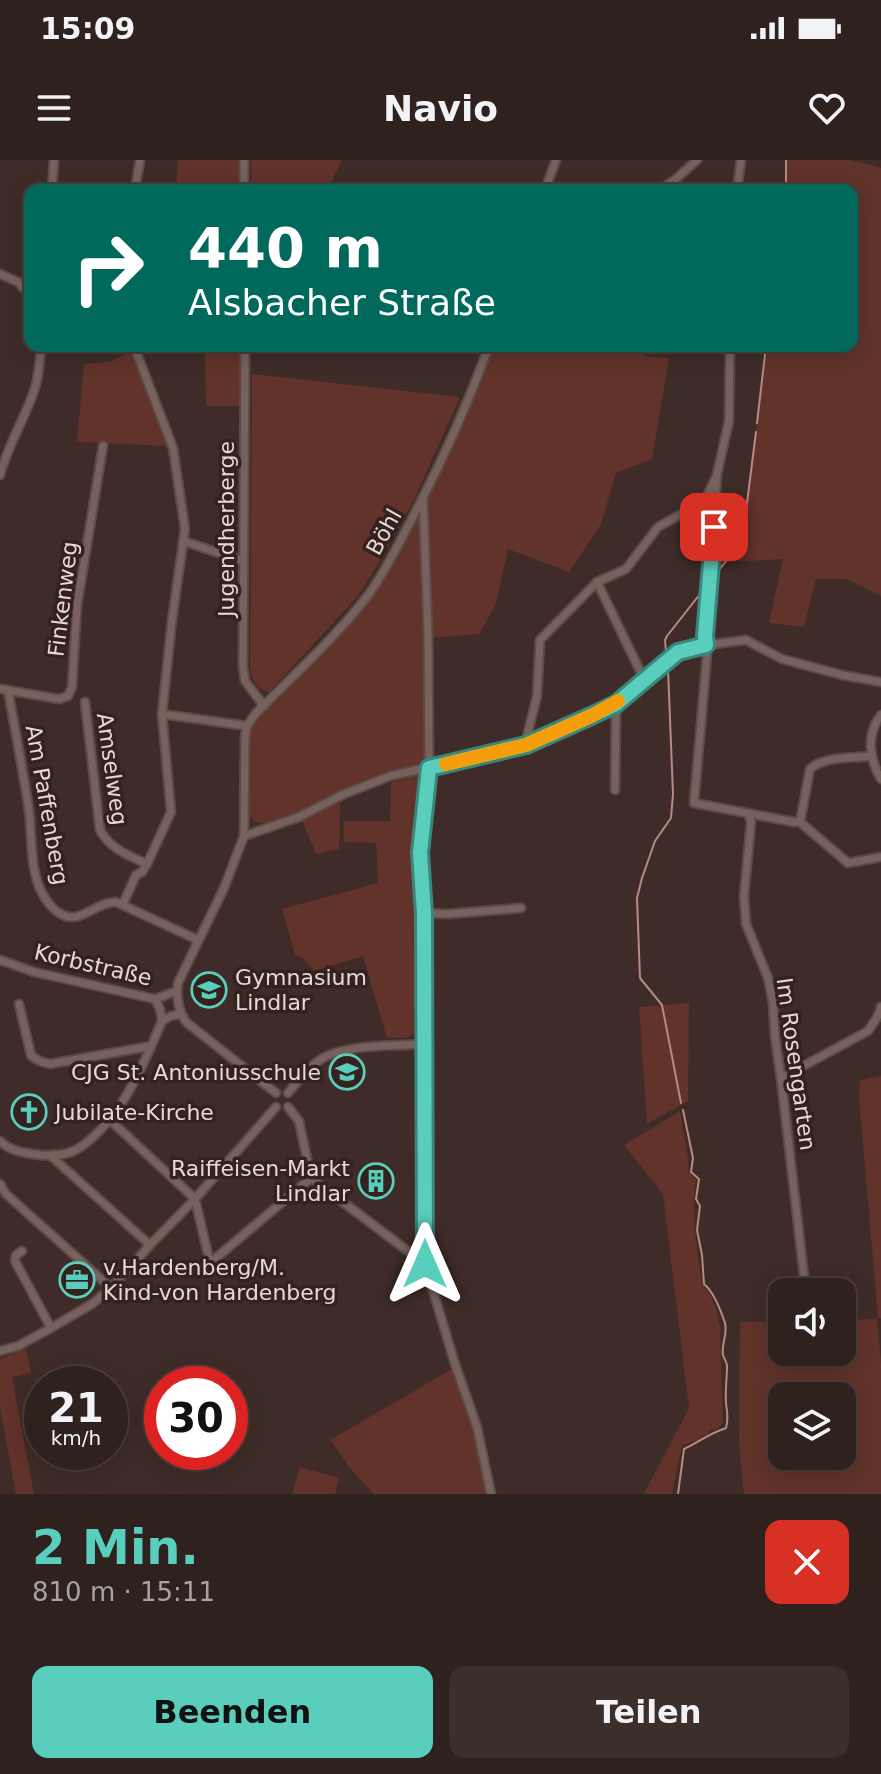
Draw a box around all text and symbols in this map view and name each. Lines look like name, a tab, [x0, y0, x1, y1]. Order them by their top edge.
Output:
text: 15:09	[40, 11, 136, 46]
icon: menu	[32, 86, 76, 130]
icon: heart	[805, 86, 849, 130]
text: Navio	[383, 88, 498, 129]
text: 440 m	[188, 215, 383, 280]
icon: right	[56, 216, 160, 320]
text: Alsbacher Straße	[188, 282, 496, 323]
street label: Jugendherberge	[214, 441, 239, 619]
pin	[680, 493, 748, 561]
street label: Böhl	[361, 505, 407, 559]
icon: arrive	[692, 505, 736, 549]
street label: Finkenweg	[44, 540, 82, 658]
street label: Amselweg	[92, 711, 132, 827]
street label: Am Paffenberg	[21, 723, 73, 887]
street label: Korbstraße	[32, 939, 154, 991]
place label: Gymnasium Lindlar	[235, 965, 367, 1015]
school or university icon: Gymnasium Lindlar	[190, 971, 228, 1009]
street label: Im Rosengarten	[771, 976, 821, 1152]
school or university icon: CJG St. Antoniusschule	[328, 1053, 366, 1091]
place label: CJG St. Antoniusschule	[71, 1060, 321, 1085]
church icon: Jubilate-Kirche	[10, 1093, 48, 1131]
place label: Jubilate-Kirche	[53, 1100, 214, 1125]
place label: Raiffeisen-Markt Lindlar	[171, 1156, 351, 1206]
building icon: Raiffeisen-Markt Lindlar	[357, 1162, 395, 1200]
position arrow	[383, 1222, 467, 1306]
place label: v.Hardenberg/M. Kind-von Hardenberg	[103, 1255, 336, 1305]
office icon: v.Hardenberg/M. Kind-von Hardenberg	[58, 1261, 96, 1299]
map controls	[768, 1278, 856, 1470]
button: sound	[768, 1278, 856, 1366]
speed limit sign: 30	[144, 1366, 248, 1470]
button: layers	[768, 1382, 856, 1470]
text: 21	[48, 1385, 104, 1431]
text: km/h	[51, 1426, 101, 1450]
text: 2 Min.	[32, 1519, 199, 1575]
button: close	[765, 1520, 849, 1604]
text: 810 m · 15:11	[32, 1577, 215, 1607]
button: Beenden	[32, 1666, 433, 1758]
button: Teilen	[449, 1666, 849, 1758]

